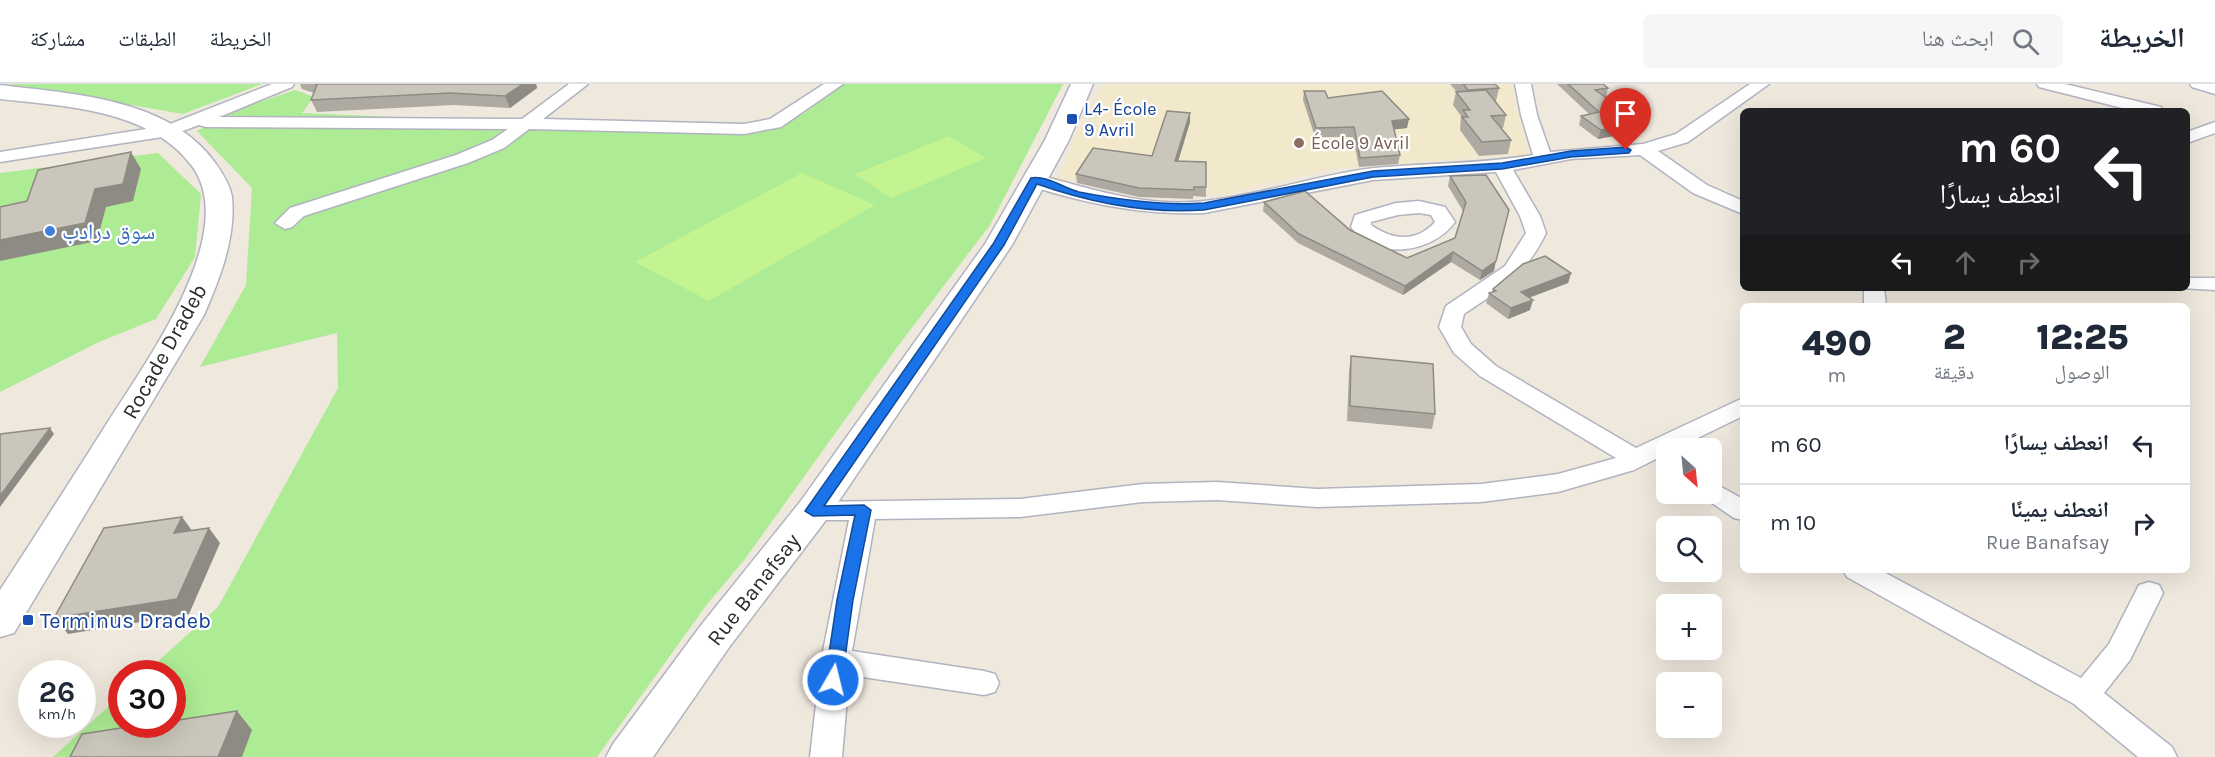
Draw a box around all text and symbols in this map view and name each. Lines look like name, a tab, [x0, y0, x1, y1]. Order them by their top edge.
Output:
search box	[1643, 14, 2063, 68]
text: الخريطة	[2099, 21, 2185, 54]
icon: search	[2009, 25, 2042, 58]
text: ابحث هنا	[1922, 26, 1994, 52]
text: مشاركة	[30, 27, 85, 51]
text: الطبقات	[118, 27, 177, 51]
text: الخريطة	[210, 27, 271, 51]
pin	[1600, 88, 1651, 150]
place label: L4- École 9 Avril	[1084, 97, 1157, 141]
icon: arrive	[1609, 97, 1642, 130]
marker: L4- École 9 Avril	[1065, 112, 1079, 126]
text: 60 m	[1958, 123, 2061, 173]
place label: École 9 Avril	[1311, 131, 1409, 154]
icon: left	[2082, 132, 2160, 210]
marker: École 9 Avril	[1292, 136, 1306, 150]
text: انعطف يسارًا	[1940, 178, 2061, 210]
place label: سوق درادب	[62, 219, 155, 245]
marker: سوق درادب	[43, 224, 57, 238]
icon: left	[1886, 246, 1919, 279]
icon: ahead	[1949, 246, 1982, 279]
icon: right	[2012, 246, 2045, 279]
street label: Rocade Dradeb	[117, 279, 213, 424]
text: 2	[1943, 316, 1965, 358]
text: 12:25	[2036, 316, 2128, 358]
text: 490	[1802, 322, 1872, 364]
text: دقيقة	[1934, 361, 1974, 384]
text: الوصول	[2055, 361, 2110, 384]
text: m	[1828, 364, 1846, 387]
icon: left	[2127, 429, 2160, 462]
text: انعطف يسارًا	[2004, 430, 2109, 456]
text: 60 m	[1770, 432, 1821, 458]
north arrow	[1656, 438, 1722, 504]
map controls	[1656, 438, 1722, 738]
text: انعطف يمينًا	[2010, 497, 2109, 523]
icon: right	[2127, 507, 2160, 540]
text: 10 m	[1770, 510, 1816, 536]
button: search	[1656, 516, 1722, 582]
street label: Rue Banafsay	[702, 528, 806, 651]
text: Rue Banafsay	[1986, 531, 2109, 554]
button: +	[1656, 594, 1722, 660]
place label: Terminus Dradeb	[40, 608, 211, 634]
marker: Terminus Dradeb	[21, 613, 35, 627]
position arrow	[801, 648, 865, 712]
speed limit sign: 30	[108, 660, 186, 738]
button: −	[1656, 672, 1722, 738]
text: 26	[39, 674, 75, 710]
text: km/h	[38, 705, 76, 723]

